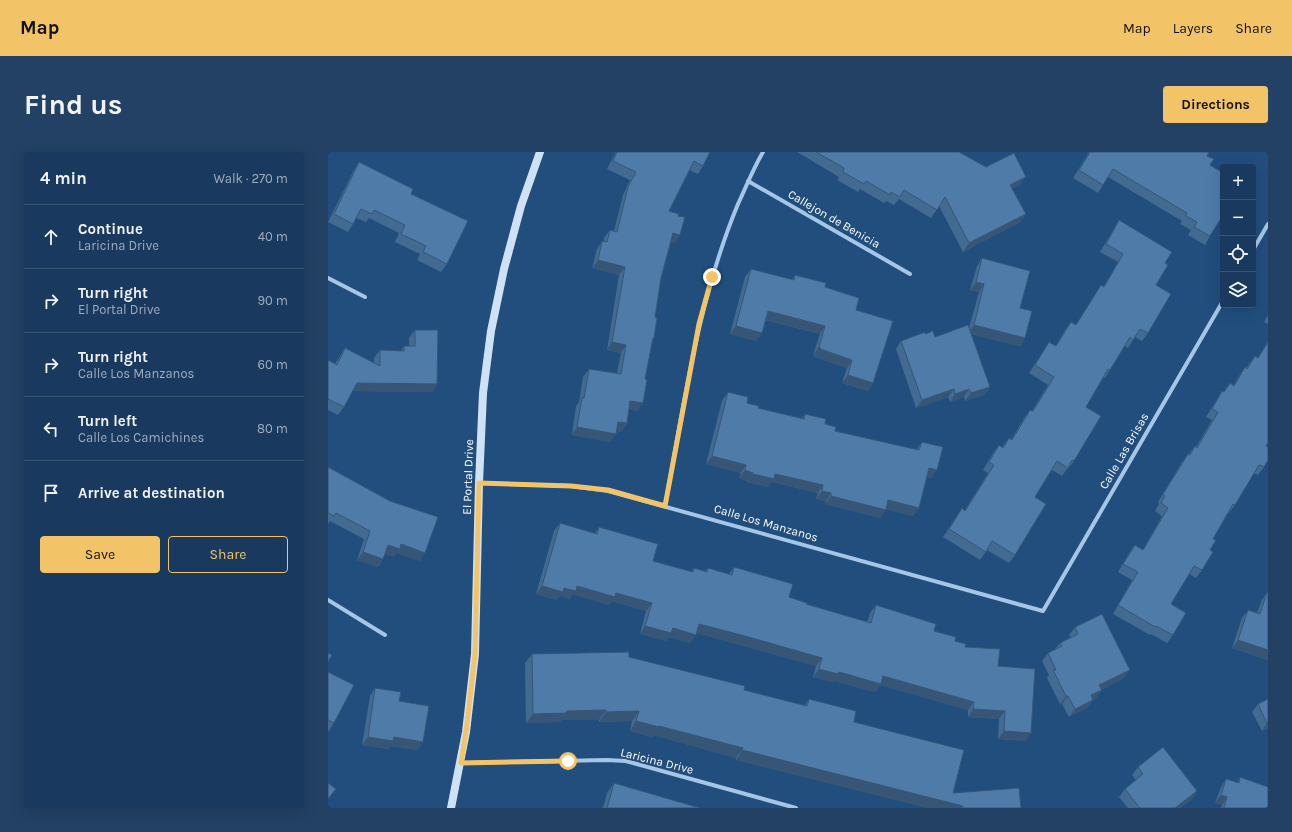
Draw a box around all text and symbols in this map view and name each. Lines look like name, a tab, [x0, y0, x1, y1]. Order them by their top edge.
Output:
text: Map	[20, 17, 59, 39]
text: Map	[1123, 20, 1151, 37]
text: Layers	[1173, 20, 1213, 37]
text: Share	[1235, 20, 1272, 37]
button: Directions	[1163, 86, 1268, 123]
text: Find us	[24, 88, 123, 121]
map controls	[1220, 164, 1256, 308]
button: +	[1220, 164, 1256, 200]
text: 4 min	[40, 168, 87, 188]
text: Walk · 270 m	[214, 171, 288, 186]
street label: Callejon de Benicia	[785, 187, 883, 251]
button: −	[1220, 200, 1256, 236]
text: Continue	[78, 220, 143, 238]
icon: ahead	[40, 226, 62, 248]
text: 40 m	[258, 229, 288, 244]
button: locate	[1220, 236, 1256, 272]
text: Laricina Drive	[78, 238, 159, 253]
route end	[703, 268, 721, 286]
button: layers	[1220, 272, 1256, 308]
text: Turn right	[78, 284, 148, 302]
icon: right	[40, 290, 62, 312]
text: 90 m	[257, 293, 288, 308]
text: El Portal Drive	[78, 302, 160, 317]
text: Turn right	[78, 348, 148, 366]
icon: right	[40, 354, 62, 376]
text: 60 m	[258, 357, 288, 372]
text: Calle Los Manzanos	[78, 366, 194, 381]
street label: Calle Las Brisas	[1097, 410, 1151, 492]
text: Turn left	[78, 412, 137, 430]
icon: left	[40, 418, 62, 440]
text: 80 m	[257, 421, 288, 436]
text: Calle Los Camichines	[78, 430, 204, 445]
street label: El Portal Drive	[460, 439, 476, 515]
icon: arrive	[40, 482, 62, 504]
text: Arrive at destination	[78, 484, 225, 502]
street label: Calle Los Manzanos	[712, 501, 820, 545]
button: Save	[40, 536, 160, 573]
button: Share	[168, 536, 288, 573]
street label: Laricina Drive	[619, 745, 695, 777]
route start	[559, 752, 577, 770]

